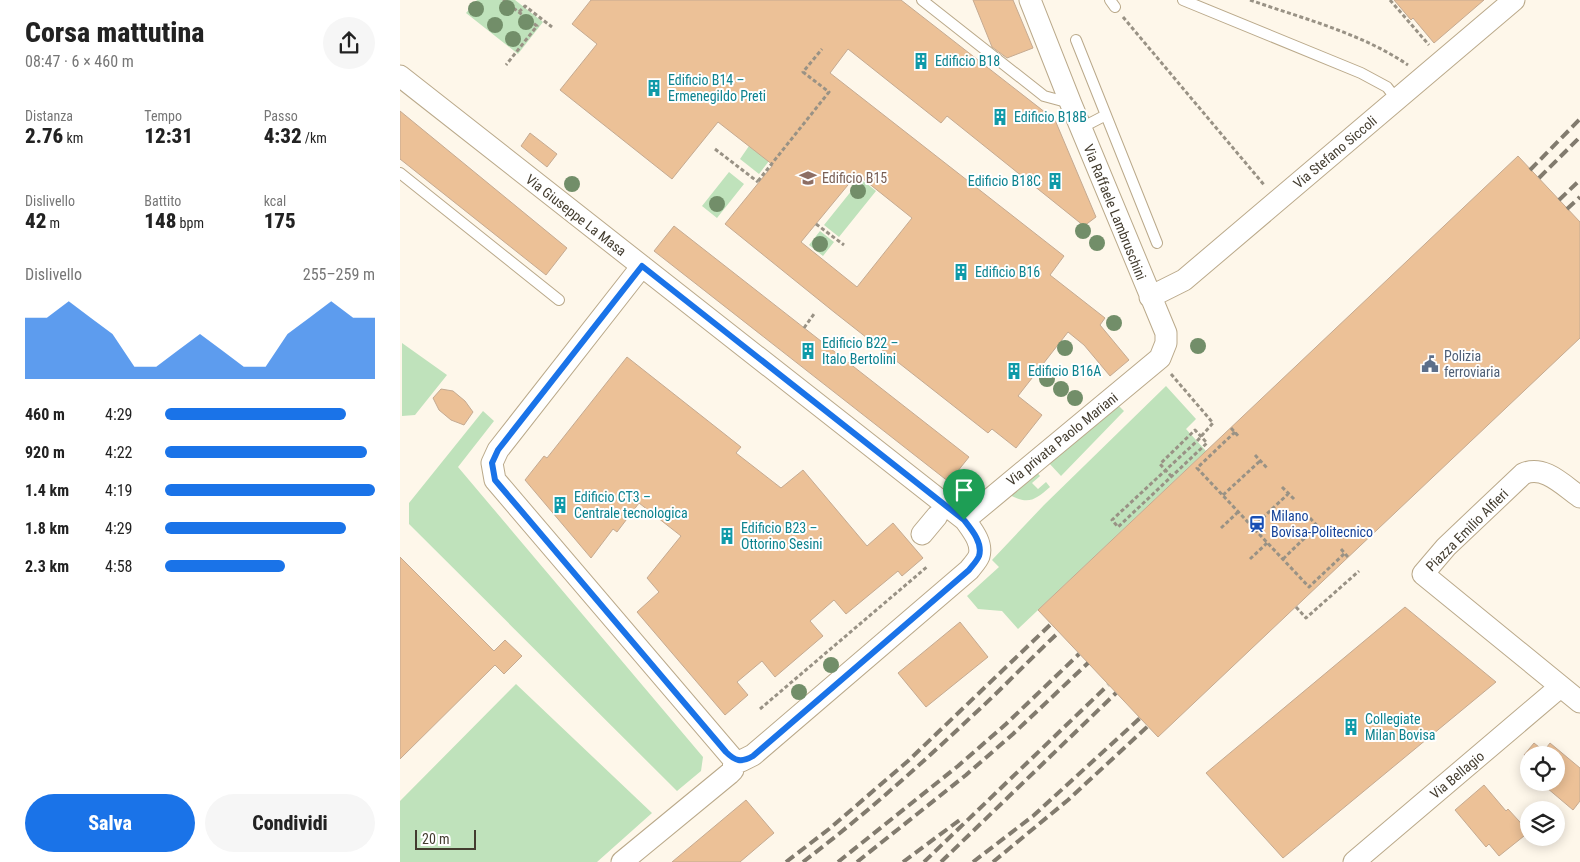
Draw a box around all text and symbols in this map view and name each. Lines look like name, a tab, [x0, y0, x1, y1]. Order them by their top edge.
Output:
text: Corsa mattutina	[25, 16, 204, 49]
button: share	[323, 17, 375, 69]
building icon: Edificio B18	[911, 51, 931, 71]
text: 08:47 · 6 × 460 m	[25, 52, 134, 71]
place label: Edificio B18	[935, 53, 1000, 69]
place label: Edificio B14 – Ermenegildo Preti	[668, 72, 766, 104]
building icon: Edificio B14 – Ermenegildo Preti	[644, 78, 664, 98]
building icon: Edificio B18B	[990, 107, 1010, 127]
text: Distanza	[25, 108, 73, 124]
text: Tempo	[144, 108, 182, 124]
text: Passo	[264, 108, 298, 124]
place label: Edificio B18B	[1014, 109, 1087, 125]
street label: Via Stefano Siccoli	[1290, 112, 1380, 192]
text: 2.76	[25, 124, 63, 148]
text: 12:31	[144, 124, 193, 148]
text: 4:32	[264, 124, 302, 148]
text: km	[63, 130, 83, 146]
text: /km	[302, 130, 327, 146]
street label: Via Raffaele Lambruschini	[1080, 142, 1150, 282]
school or university icon: Edificio B15	[798, 168, 818, 188]
place label: Edificio B15	[822, 170, 887, 186]
street label: Via Giuseppe La Masa	[523, 171, 629, 259]
building icon: Edificio B18C	[1045, 171, 1065, 191]
place label: Edificio B18C	[968, 173, 1041, 189]
text: Dislivello	[25, 193, 75, 209]
text: Battito	[144, 193, 181, 209]
text: kcal	[264, 193, 286, 209]
text: 42	[25, 209, 46, 233]
text: 148	[144, 209, 176, 233]
text: 175	[264, 209, 296, 233]
text: m	[46, 215, 60, 231]
text: bpm	[176, 215, 204, 231]
building icon: Edificio B16	[951, 262, 971, 282]
place label: Edificio B16	[975, 264, 1040, 280]
text: Dislivello	[25, 265, 82, 284]
text: 255–259 m	[303, 265, 375, 284]
place label: Edificio B22 – Italo Bertolini	[822, 335, 898, 367]
building icon: Edificio B22 – Italo Bertolini	[798, 341, 818, 361]
place label: Polizia ferroviaria	[1444, 348, 1500, 380]
public building icon: Polizia ferroviaria	[1420, 354, 1440, 374]
building icon: Edificio B16A	[1004, 361, 1024, 381]
place label: Edificio B16A	[1028, 363, 1101, 379]
street label: Via privata Paolo Mariani	[1003, 389, 1121, 489]
text: 460 m	[25, 405, 65, 424]
text: 4:29	[105, 405, 132, 424]
text: 920 m	[25, 443, 65, 462]
text: 4:22	[105, 443, 132, 462]
pin	[943, 469, 985, 520]
icon: arrive	[950, 476, 978, 504]
text: 1.4 km	[25, 481, 69, 500]
text: 4:19	[105, 481, 132, 500]
street label: Piazza Emilio Alfieri	[1423, 486, 1511, 574]
place label: Edificio CT3 – Centrale tecnologica	[574, 489, 688, 521]
building icon: Edificio CT3 – Centrale tecnologica	[550, 495, 570, 515]
place label: Milano Bovisa-Politecnico	[1271, 508, 1373, 540]
station icon: Milano Bovisa-Politecnico	[1247, 514, 1267, 534]
text: 1.8 km	[25, 519, 69, 538]
text: 4:29	[105, 519, 132, 538]
place label: Edificio B23 – Ottorino Sesini	[741, 520, 823, 552]
building icon: Edificio B23 – Ottorino Sesini	[717, 526, 737, 546]
text: 2.3 km	[25, 557, 69, 576]
text: 4:58	[105, 557, 132, 576]
place label: Collegiate Milan Bovisa	[1365, 711, 1436, 743]
building icon: Collegiate Milan Bovisa	[1341, 717, 1361, 737]
map controls	[1520, 746, 1565, 846]
button: locate	[1520, 746, 1565, 791]
street label: Via Bellagio	[1427, 748, 1487, 802]
button: Salva	[25, 794, 195, 852]
button: Condividi	[205, 794, 375, 852]
button: layers	[1520, 801, 1565, 846]
scale bar	[415, 827, 476, 850]
text: 20 m	[422, 831, 450, 847]

